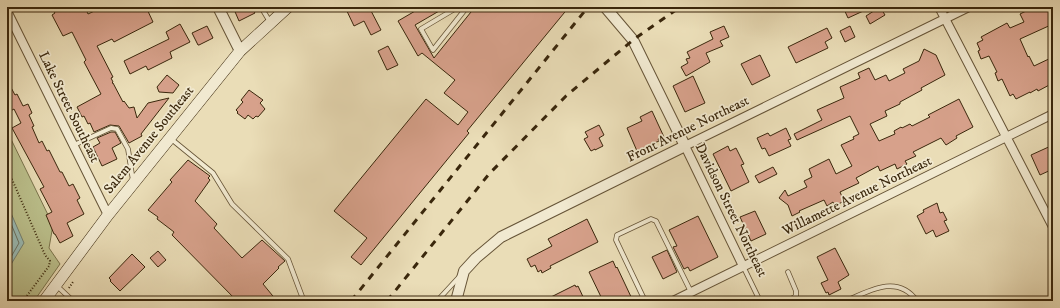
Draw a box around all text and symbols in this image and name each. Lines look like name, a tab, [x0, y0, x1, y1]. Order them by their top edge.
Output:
street label: Lake Street Southeast	[34, 49, 104, 166]
street label: Salem Avenue Southeast	[100, 82, 198, 198]
street label: Front Avenue Northeast	[624, 91, 753, 166]
street label: Davidson Street Northeast	[691, 140, 772, 280]
street label: Willamette Avenue Northeast	[778, 152, 935, 240]

